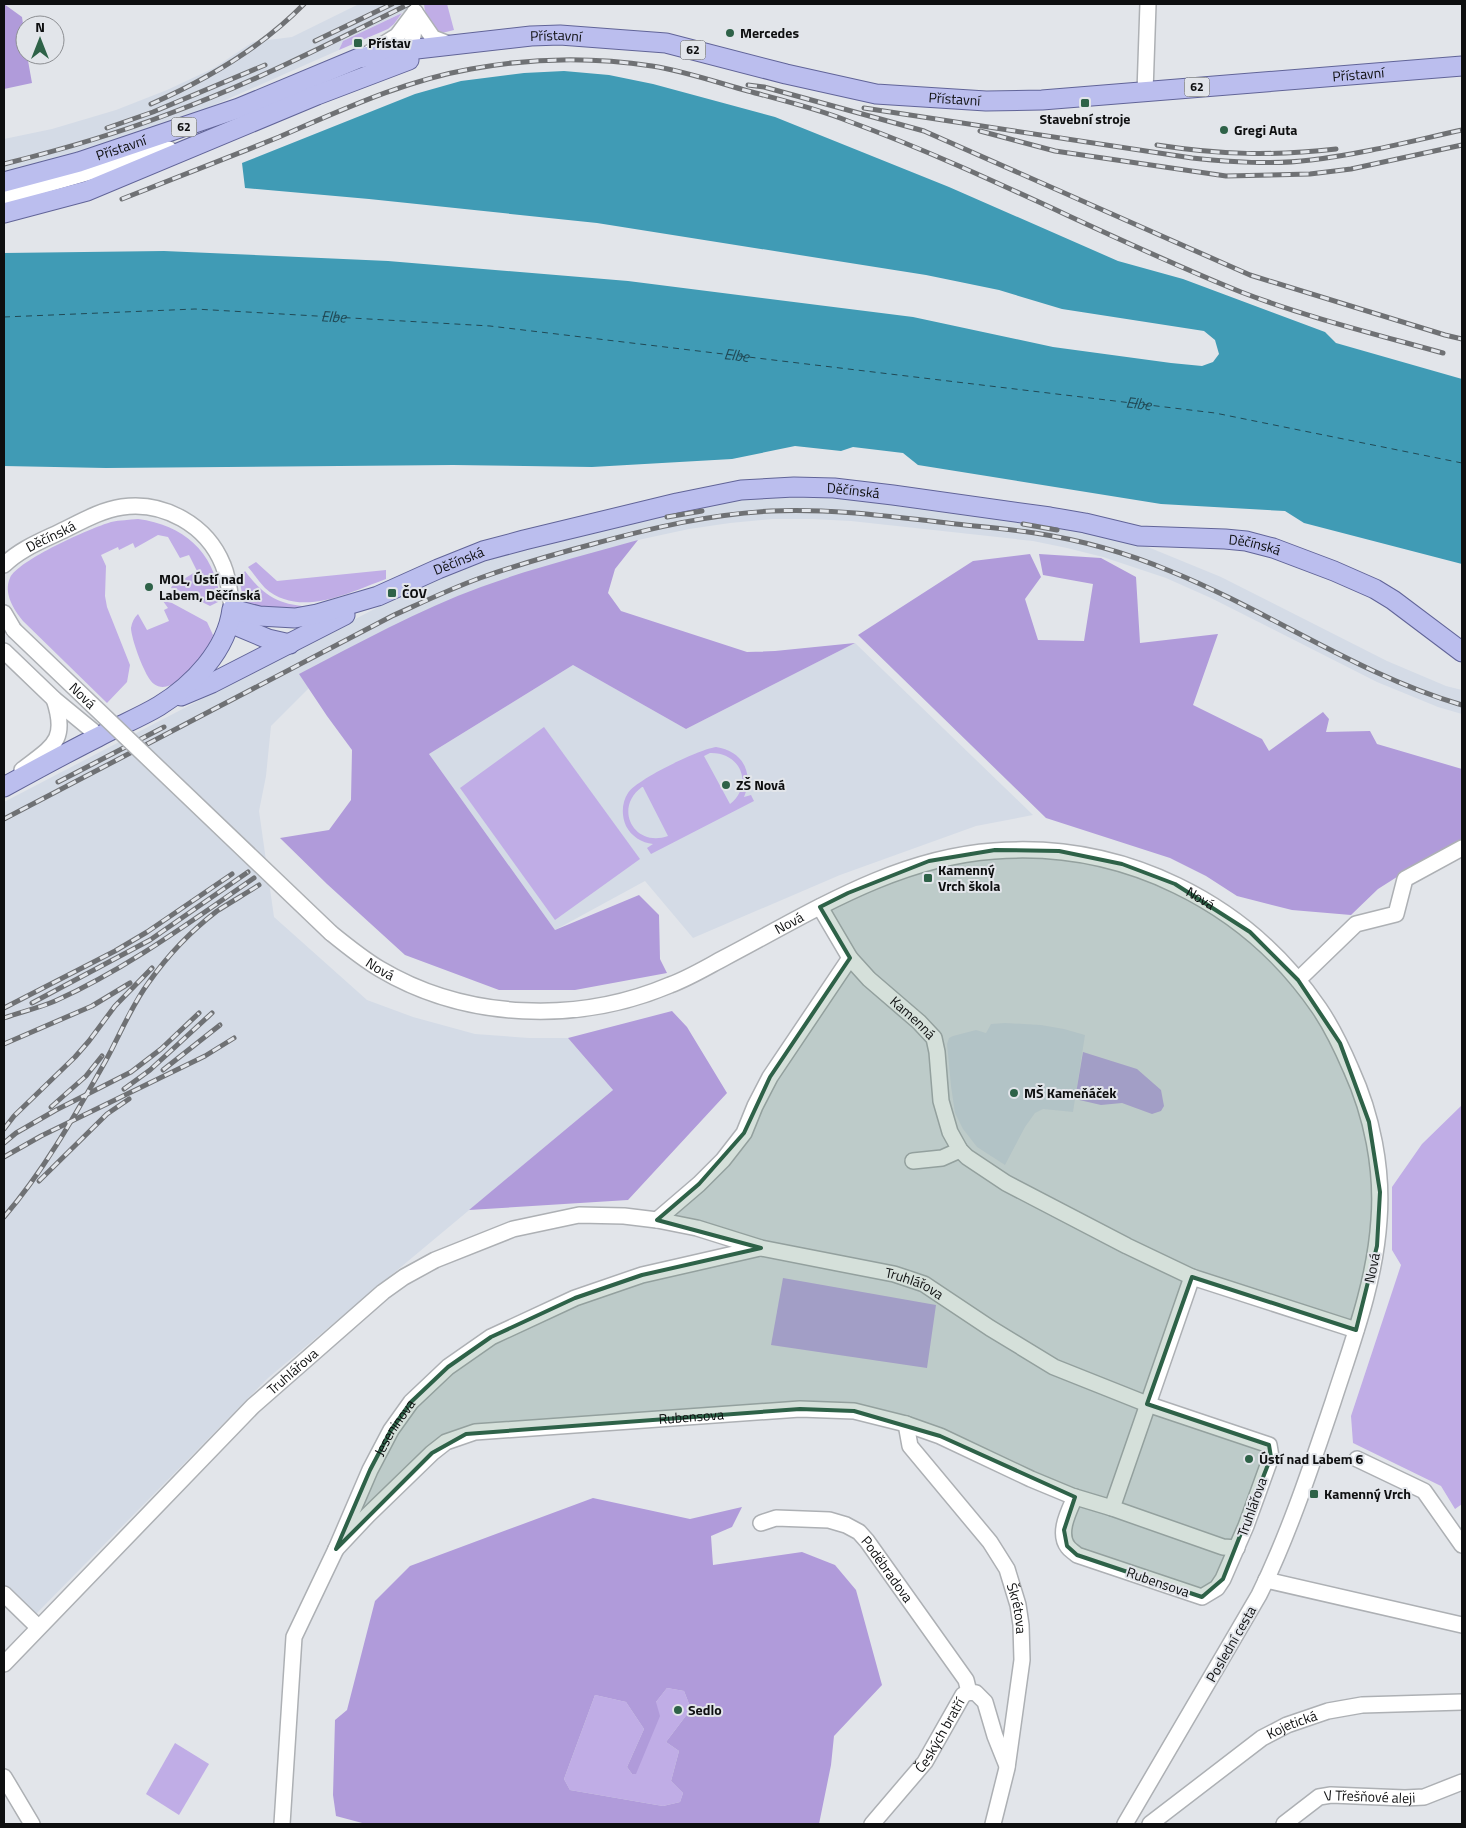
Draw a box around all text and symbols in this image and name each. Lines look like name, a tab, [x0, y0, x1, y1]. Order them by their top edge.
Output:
north arrow	[15, 15, 65, 65]
text: N	[35, 16, 45, 37]
place label: Mercedes	[740, 22, 799, 43]
street label: Přístavní	[530, 24, 584, 47]
marker: Mercedes	[724, 27, 736, 39]
place label: Přístav	[368, 32, 411, 53]
marker: Přístav	[352, 37, 364, 49]
road number: 62	[680, 40, 706, 60]
street label: Přístavní	[1332, 61, 1386, 86]
road number: 62	[1184, 77, 1210, 96]
street label: Přístavní	[928, 86, 982, 111]
marker: Stavební stroje	[1079, 97, 1091, 109]
place label: Stavební stroje	[1040, 108, 1130, 129]
road number: 62	[172, 118, 196, 136]
place label: Gregi Auta	[1234, 119, 1298, 140]
marker: Gregi Auta	[1218, 124, 1230, 136]
street label: Přístavní	[93, 129, 150, 166]
water label: Elbe	[320, 304, 348, 329]
water label: Elbe	[723, 342, 752, 368]
water label: Elbe	[1125, 390, 1154, 416]
street label: Děčínská	[827, 477, 881, 503]
street label: Děčínská	[22, 515, 79, 557]
street label: Děčínská	[1228, 528, 1284, 560]
street label: Děčínská	[430, 541, 487, 580]
place label: MOL, Ústí nad Labem, Děčínská	[159, 568, 261, 605]
marker: MOL, Ústí nad Labem, Děčínská	[143, 581, 155, 593]
place label: ČOV	[402, 582, 428, 603]
marker: ČOV	[386, 587, 398, 599]
street label: Nová	[65, 677, 101, 713]
place label: ZŠ Nová	[736, 774, 785, 795]
marker: ZŠ Nová	[720, 779, 732, 791]
place label: Kamenný Vrch škola	[938, 859, 1001, 896]
marker: Kamenný Vrch škola	[922, 872, 934, 884]
street label: Nová	[1183, 881, 1219, 914]
street label: Nová	[770, 906, 807, 939]
street label: Nová	[362, 952, 399, 985]
street label: Kamenná	[886, 991, 941, 1044]
place label: MŠ Kameňáček	[1024, 1082, 1117, 1103]
marker: MŠ Kameňáček	[1008, 1087, 1020, 1099]
street label: Nová	[1358, 1251, 1385, 1285]
street label: Truhlářova	[884, 1262, 948, 1304]
street label: Truhlářova	[262, 1343, 322, 1399]
street label: Jeseninova	[368, 1394, 420, 1459]
street label: Rubensova	[658, 1403, 725, 1429]
place label: Ústí nad Labem 6	[1259, 1448, 1363, 1469]
marker: Ústí nad Labem 6	[1243, 1453, 1255, 1465]
street label: Truhlářova	[1231, 1474, 1272, 1539]
place label: Kamenný Vrch	[1324, 1483, 1411, 1504]
marker: Kamenný Vrch	[1308, 1488, 1320, 1500]
street label: Poděbradova	[857, 1531, 919, 1607]
street label: Rubensova	[1124, 1561, 1192, 1602]
street label: Škrétova	[1002, 1580, 1032, 1634]
street label: Poslední cesta	[1200, 1602, 1261, 1686]
street label: Českých bratří	[909, 1693, 970, 1777]
place label: Sedlo	[688, 1699, 722, 1720]
marker: Sedlo	[672, 1704, 684, 1716]
street label: Kojetická	[1262, 1705, 1320, 1744]
street label: V Třešňové aleji	[1322, 1784, 1416, 1808]

